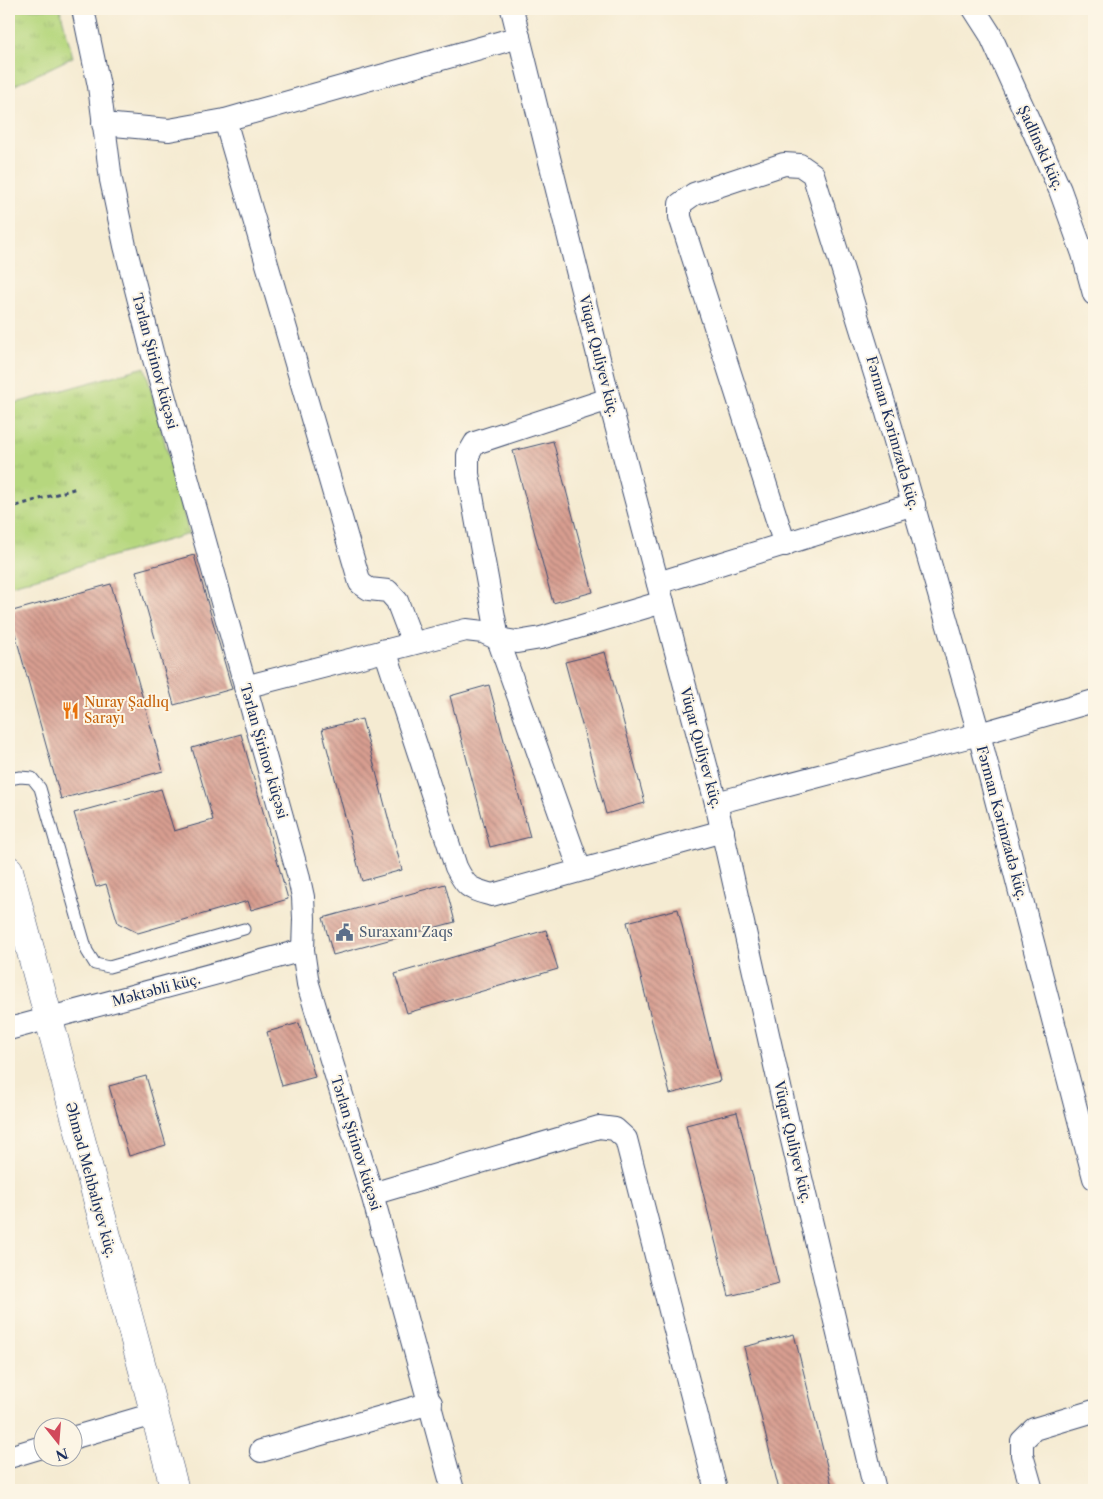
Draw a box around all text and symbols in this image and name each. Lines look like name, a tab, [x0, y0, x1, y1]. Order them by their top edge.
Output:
street label: Şadlinski küç.	[1014, 103, 1068, 193]
street label: Tərlan Şirinov küçəsi	[128, 291, 182, 431]
street label: Vüqar Quliyev küç.	[575, 292, 623, 419]
street label: Fərman Kərimzadə küç.	[862, 354, 924, 512]
street label: Tərlan Şirinov küçəsi	[236, 681, 292, 821]
street label: Vüqar Quliyev küç.	[676, 684, 726, 811]
place label: Nuray Şadlıq Sarayı	[84, 693, 169, 727]
restaurant icon: Nuray Şadlıq Sarayı	[60, 700, 80, 720]
street label: Fərman Kərimzadə küç.	[973, 744, 1031, 902]
public building icon: Suraxanı Zaqs	[335, 922, 355, 942]
place label: Suraxanı Zaqs	[359, 923, 453, 941]
street label: Məktəbli küç.	[110, 970, 202, 1010]
street label: Tərlan Şirinov küçəsi	[327, 1074, 385, 1212]
street label: Vüqar Quliyev küç.	[770, 1078, 816, 1205]
street label: Əhməd Mehbalıyev küç.	[62, 1100, 120, 1260]
north arrow	[32, 1416, 82, 1466]
text: N	[53, 1444, 70, 1465]

